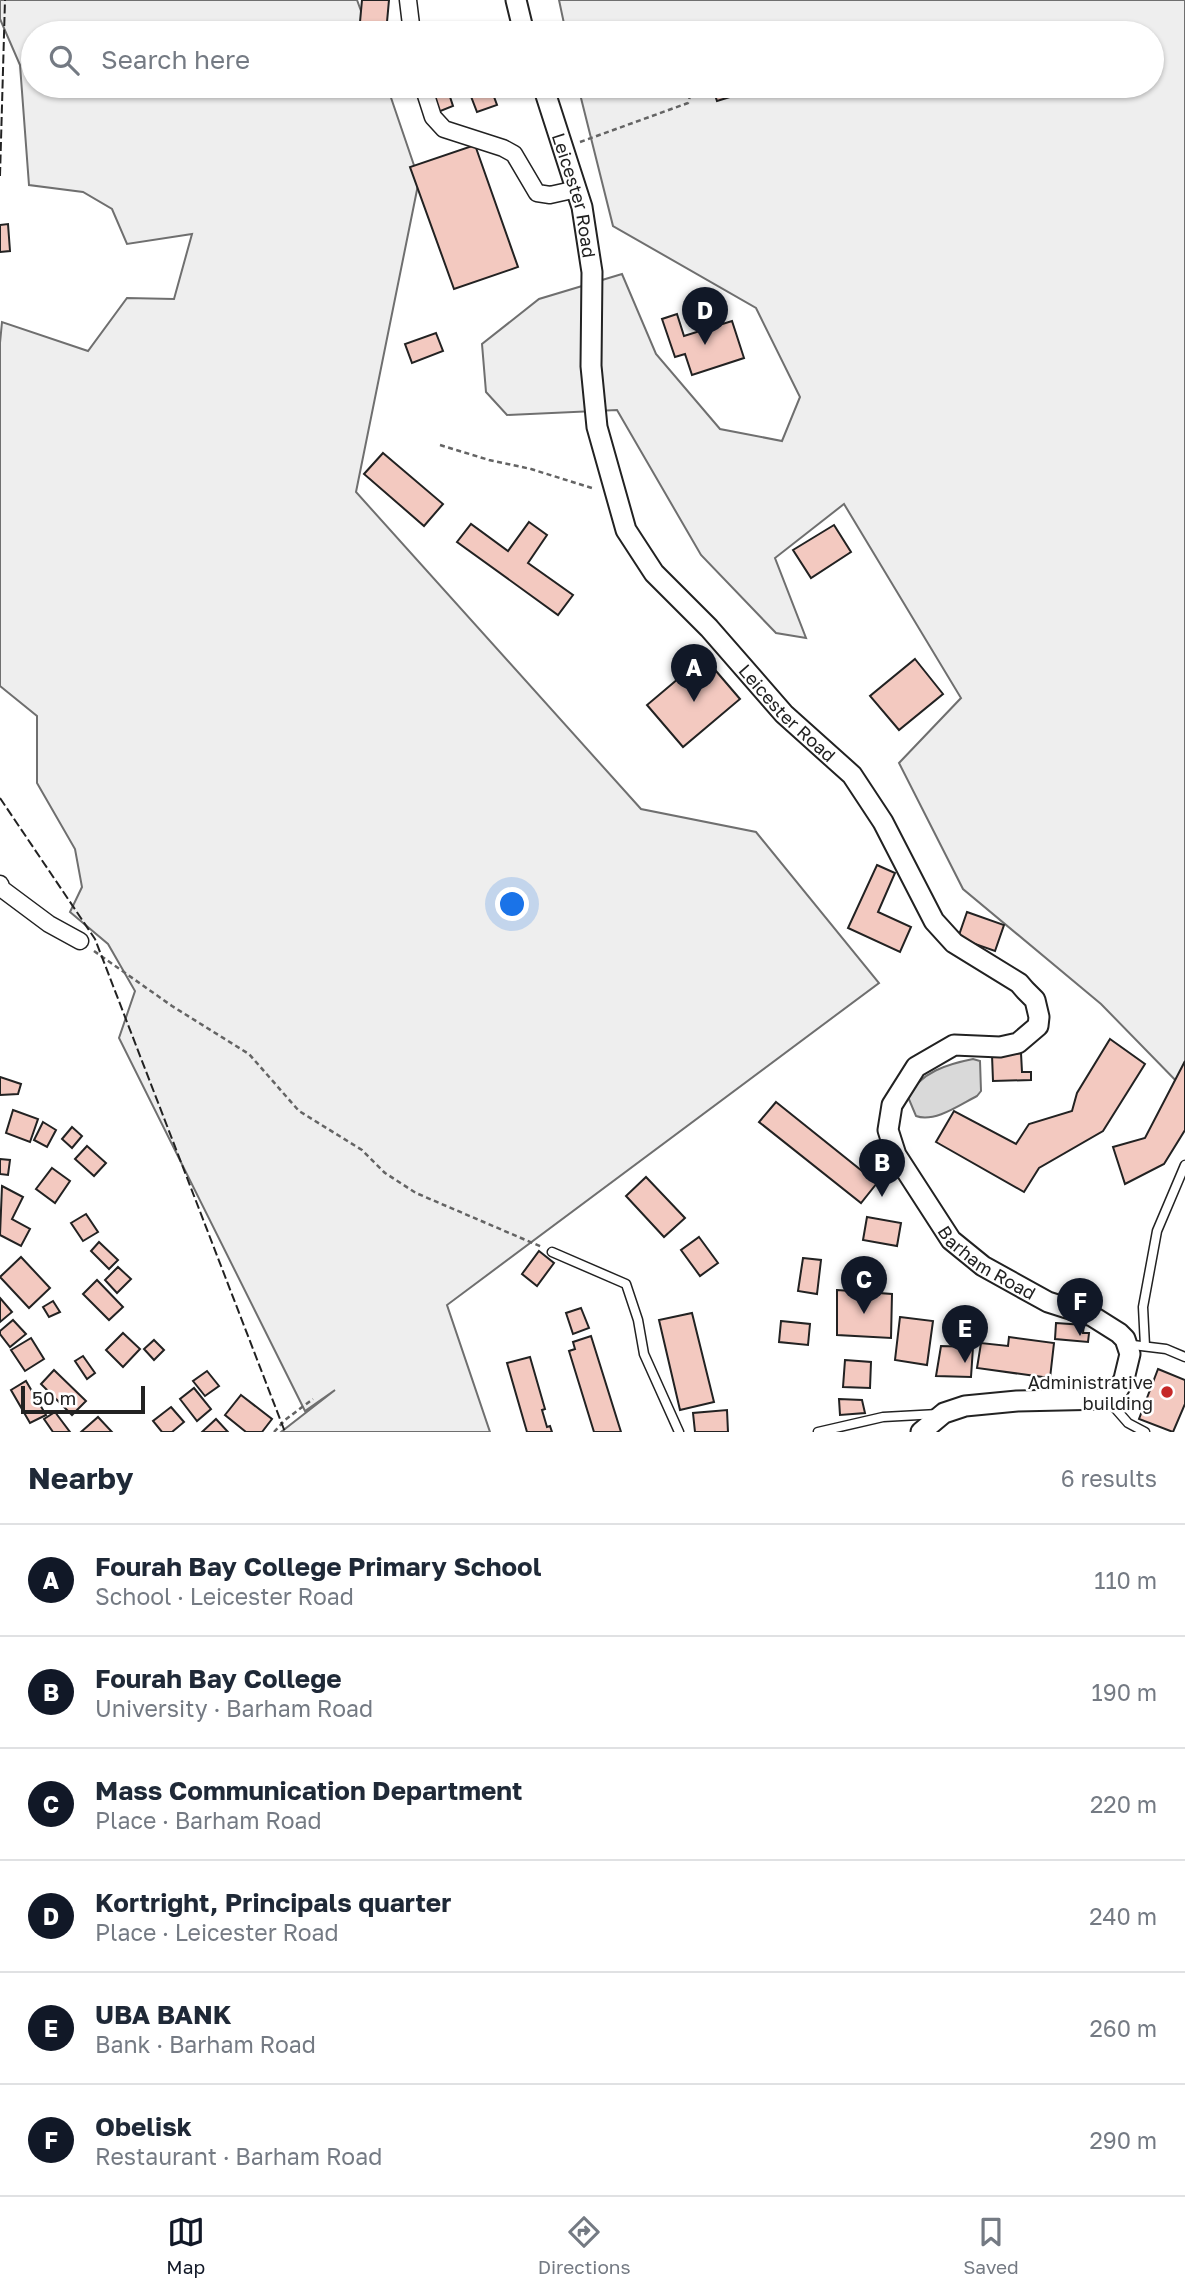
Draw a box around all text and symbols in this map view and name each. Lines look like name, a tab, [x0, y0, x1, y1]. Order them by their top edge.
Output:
search box	[21, 21, 1164, 98]
icon: search	[45, 41, 83, 79]
text: Search here	[101, 44, 250, 75]
street label: Leicester Road	[548, 130, 601, 259]
pin: D	[682, 287, 728, 345]
pin: A	[671, 644, 717, 702]
street label: Leicester Road	[735, 660, 840, 766]
your location	[495, 887, 529, 921]
pin: B	[859, 1139, 905, 1197]
street label: Barham Road	[933, 1221, 1040, 1304]
pin: C	[841, 1256, 887, 1314]
pin: F	[1057, 1278, 1103, 1336]
pin: E	[942, 1305, 988, 1363]
place label: Administrative building	[1028, 1371, 1153, 1414]
scale bar	[21, 1383, 145, 1415]
marker: Administrative building	[1159, 1384, 1175, 1400]
text: 50 m	[32, 1386, 76, 1409]
text: Nearby	[28, 1460, 133, 1496]
text: 6 results	[1061, 1464, 1157, 1492]
text: Fourah Bay College Primary School	[95, 1551, 541, 1582]
text: A	[43, 1566, 59, 1594]
text: 110 m	[1094, 1566, 1157, 1594]
text: School · Leicester Road	[95, 1582, 354, 1610]
text: Fourah Bay College	[95, 1663, 342, 1694]
text: B	[43, 1678, 59, 1706]
text: 190 m	[1092, 1678, 1157, 1706]
text: University · Barham Road	[95, 1694, 373, 1722]
text: Mass Communication Department	[95, 1775, 522, 1806]
text: C	[43, 1790, 59, 1818]
text: 220 m	[1090, 1790, 1157, 1818]
text: Place · Barham Road	[95, 1806, 322, 1834]
text: Kortright, Principals quarter	[95, 1887, 451, 1918]
text: D	[43, 1902, 59, 1930]
text: 240 m	[1089, 1902, 1157, 1930]
text: Place · Leicester Road	[95, 1918, 339, 1946]
text: UBA BANK	[95, 1999, 232, 2030]
text: E	[44, 2014, 58, 2042]
text: 260 m	[1089, 2014, 1157, 2042]
text: Bank · Barham Road	[95, 2030, 316, 2058]
text: Obelisk	[95, 2111, 192, 2142]
text: F	[44, 2126, 58, 2154]
text: 290 m	[1089, 2126, 1157, 2154]
text: Restaurant · Barham Road	[95, 2142, 382, 2170]
tab: Map	[166, 2213, 205, 2278]
tab: Directions	[538, 2213, 631, 2278]
tab: Saved	[963, 2213, 1019, 2278]

